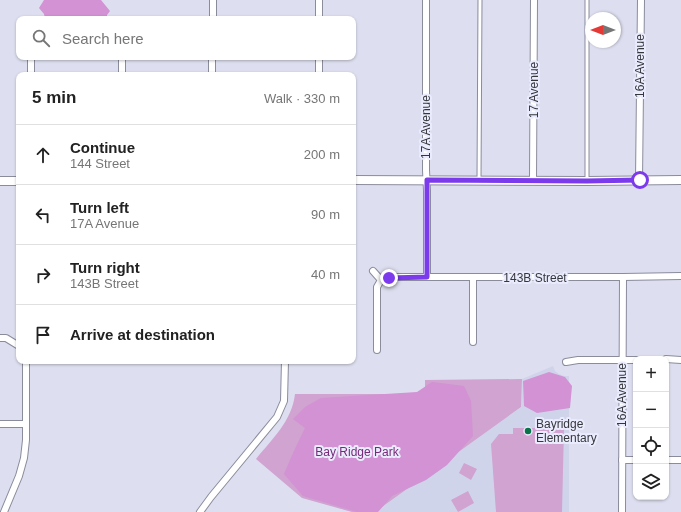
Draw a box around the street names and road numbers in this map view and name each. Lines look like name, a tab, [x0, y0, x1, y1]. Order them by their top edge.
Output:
street label: 16A Avenue	[633, 34, 647, 98]
street label: 17 Avenue	[527, 61, 541, 118]
street label: 17A Avenue	[419, 95, 433, 159]
street label: 143B Street	[503, 271, 567, 285]
street label: 16A Avenue	[615, 363, 629, 427]

